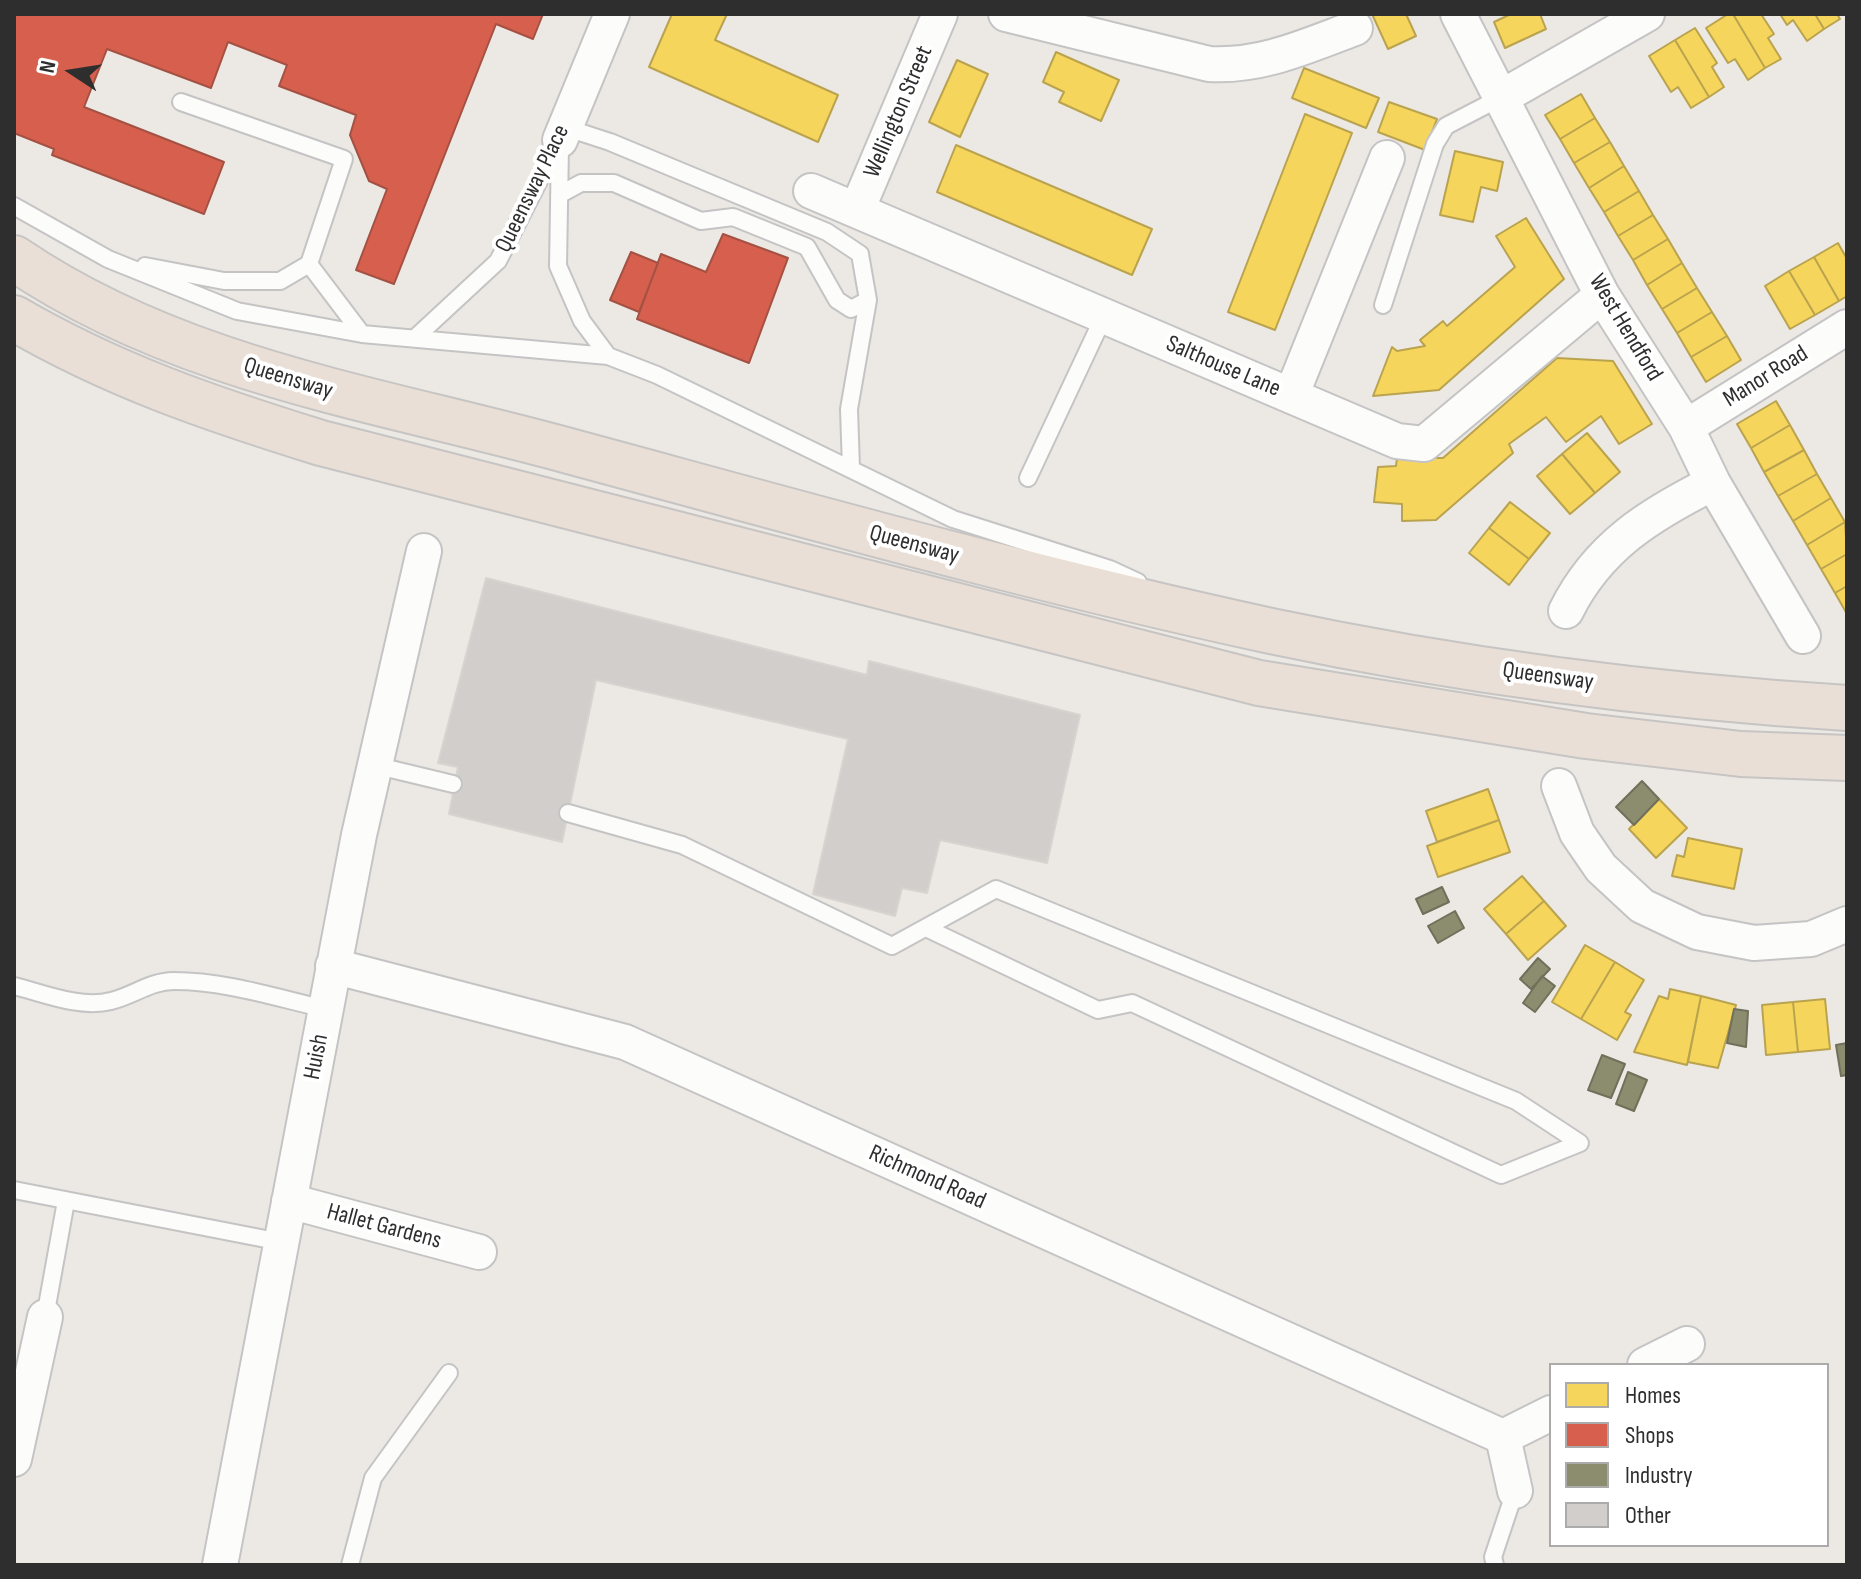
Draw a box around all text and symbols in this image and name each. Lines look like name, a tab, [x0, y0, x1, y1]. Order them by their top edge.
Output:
north arrow	[32, 32, 112, 112]
street label: Wellington Street	[858, 42, 940, 182]
text: N	[34, 58, 62, 75]
street label: Queensway Place	[490, 121, 576, 257]
street label: West Hendford	[1582, 269, 1668, 387]
street label: Salthouse Lane	[1161, 330, 1285, 404]
street label: Manor Road	[1718, 340, 1814, 414]
street label: Queensway	[240, 352, 336, 406]
street label: Queensway	[866, 519, 962, 571]
street label: Queensway	[1501, 656, 1595, 698]
street label: Huish	[299, 1032, 335, 1082]
street label: Richmond Road	[864, 1139, 990, 1217]
street label: Hallet Gardens	[324, 1198, 444, 1256]
legend	[1549, 1363, 1829, 1547]
text: Homes	[1625, 1381, 1681, 1410]
text: Shops	[1625, 1421, 1674, 1450]
text: Industry	[1625, 1461, 1692, 1490]
text: Other	[1625, 1501, 1671, 1530]

